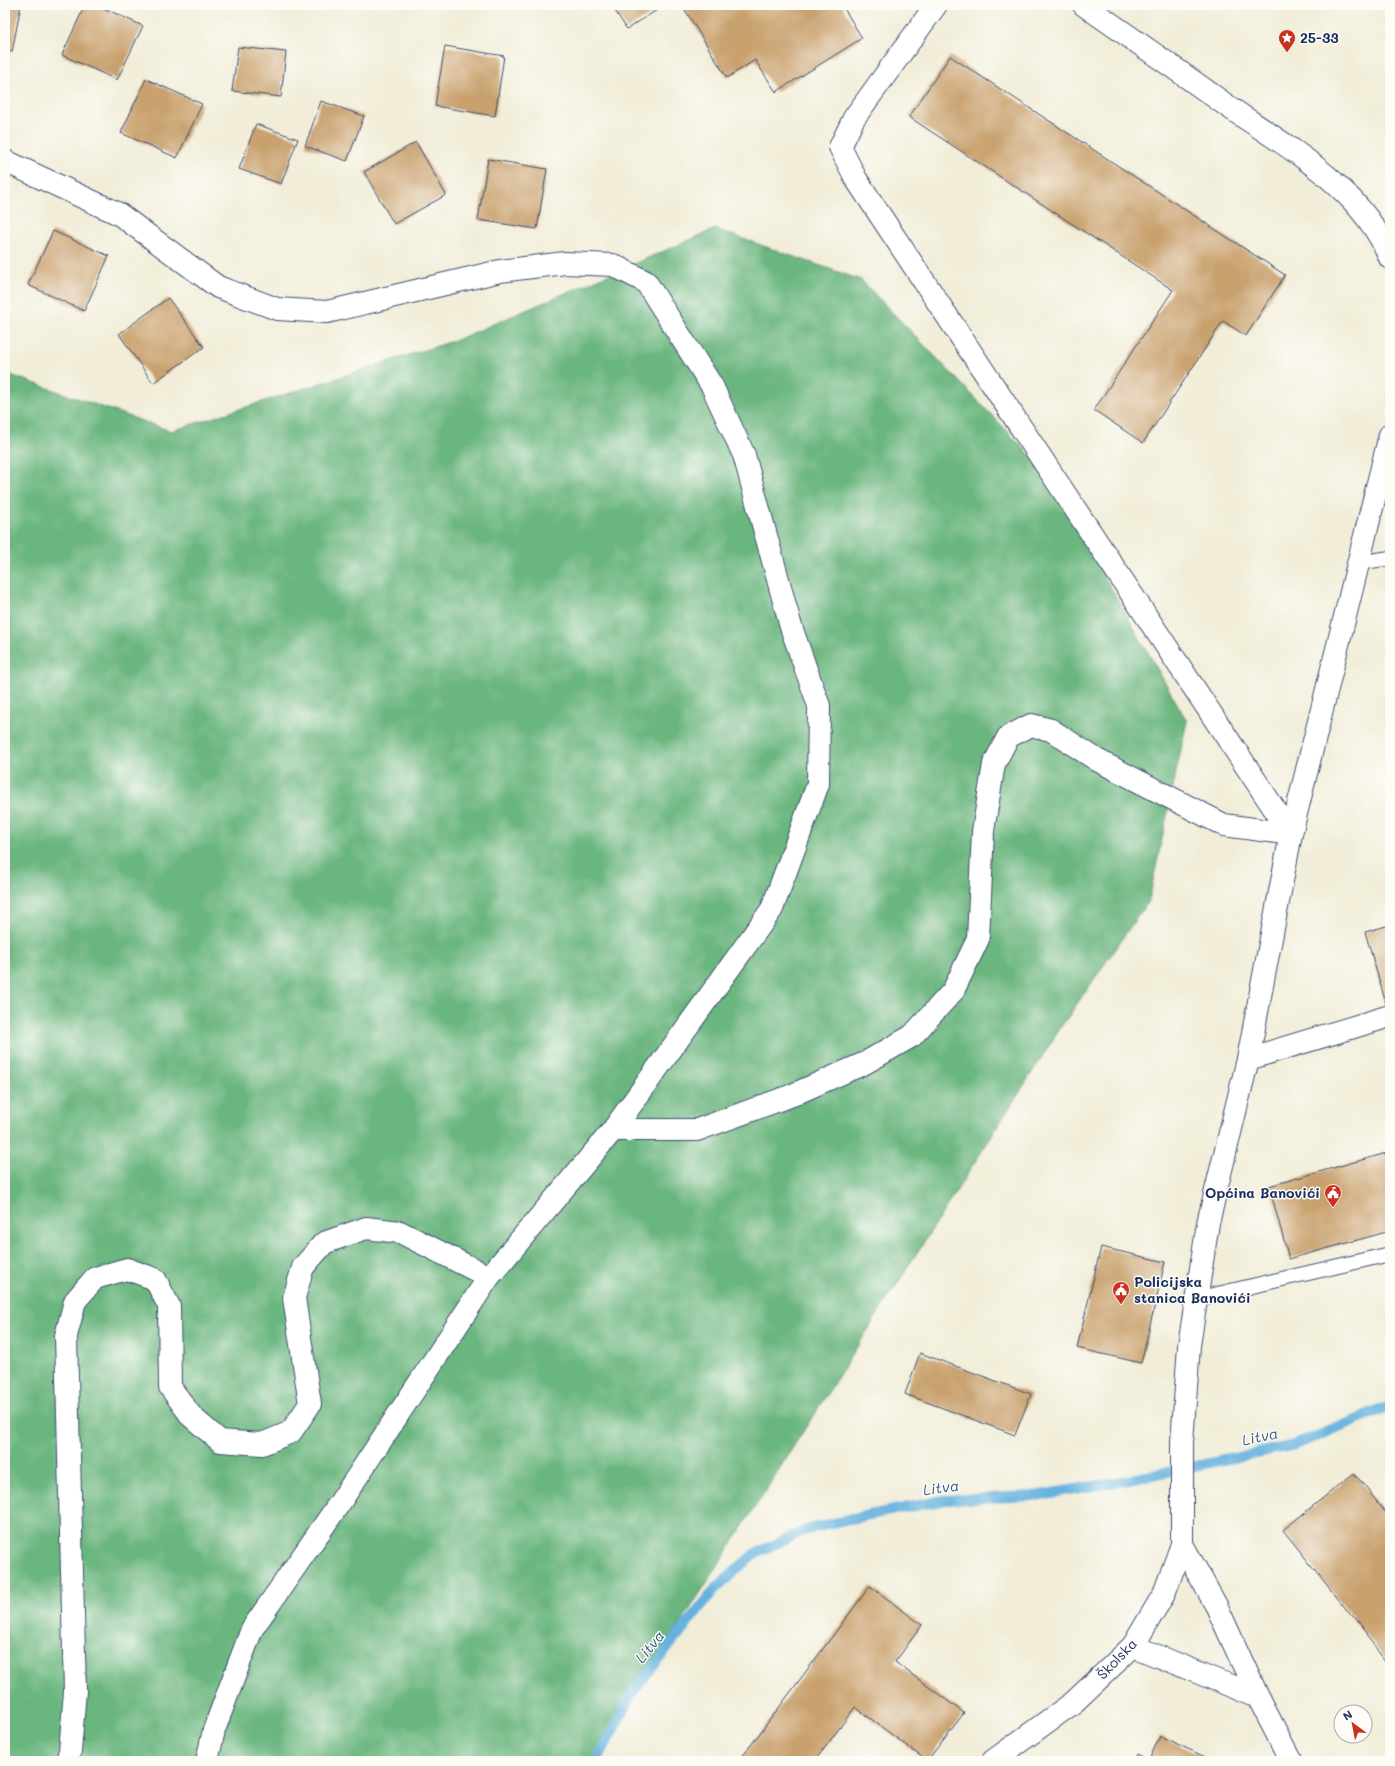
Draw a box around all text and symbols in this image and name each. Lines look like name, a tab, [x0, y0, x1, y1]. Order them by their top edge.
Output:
place icon: 25-33	[1277, 28, 1297, 53]
place label: 25-33	[1300, 28, 1339, 47]
place label: Općina Banovići	[1205, 1183, 1320, 1202]
public building icon: Općina Banovići	[1323, 1183, 1343, 1208]
place label: Policijska stanica Banovići	[1134, 1272, 1251, 1307]
public building icon: Policijska stanica Banovići	[1111, 1280, 1131, 1305]
water label: Litva	[1240, 1422, 1280, 1450]
water label: Litva	[921, 1475, 960, 1499]
water label: Litva	[630, 1626, 668, 1667]
street label: Školska	[1092, 1634, 1141, 1683]
north arrow	[1333, 1704, 1373, 1744]
text: N	[1340, 1707, 1355, 1724]

